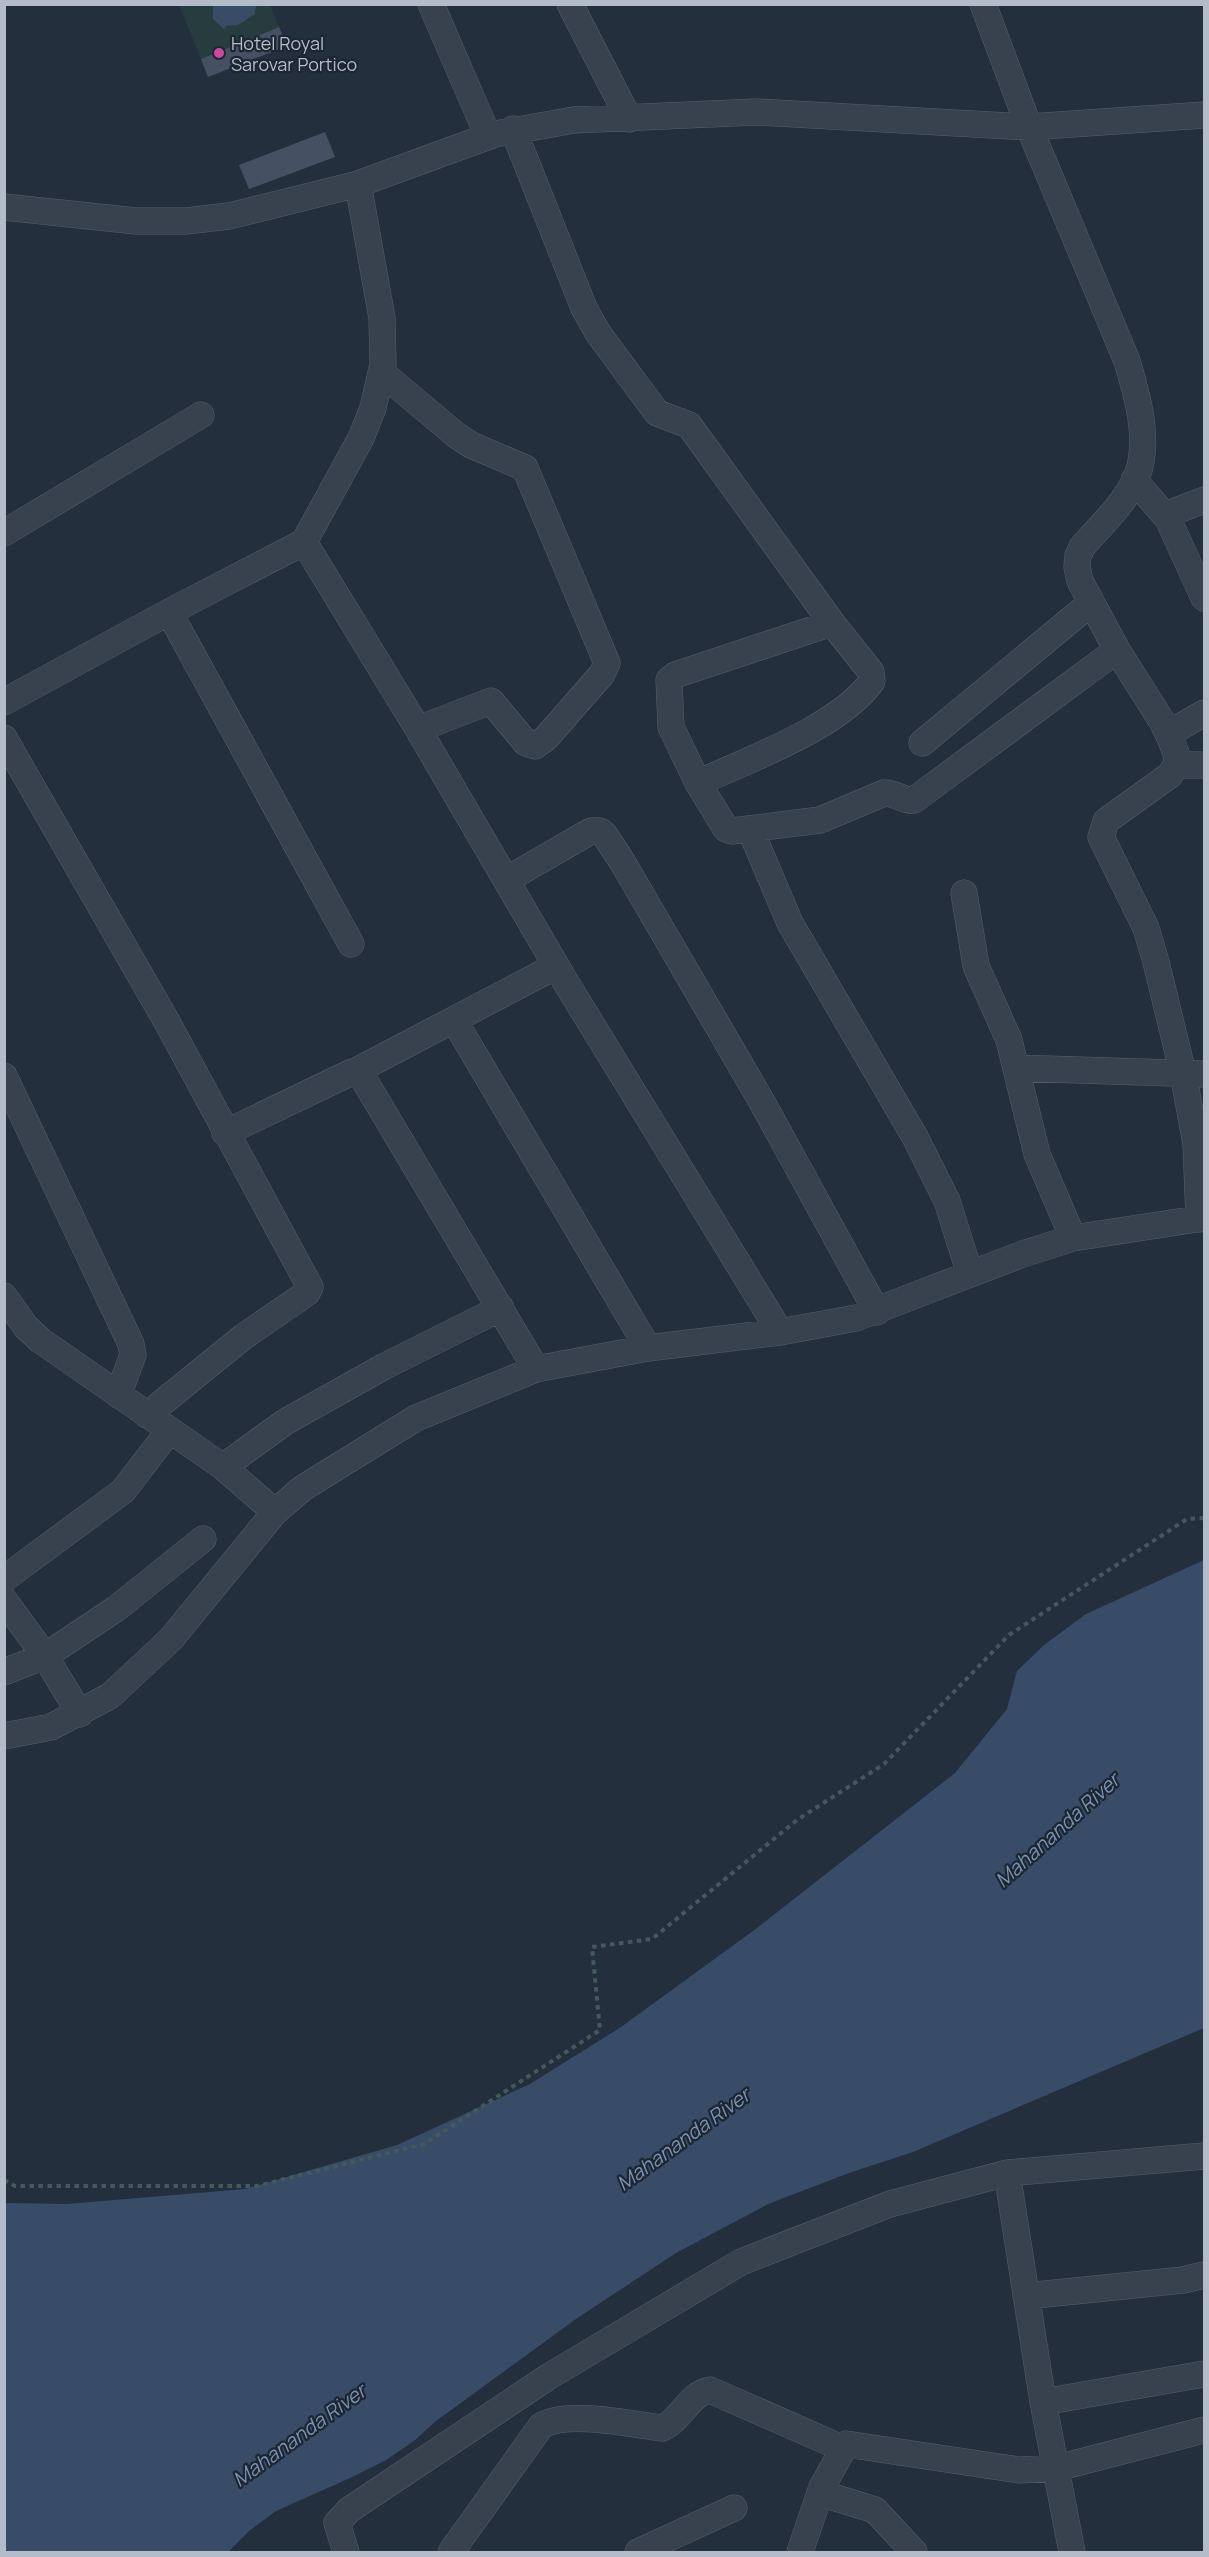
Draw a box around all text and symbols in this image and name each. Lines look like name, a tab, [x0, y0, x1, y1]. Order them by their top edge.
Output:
place label: Hotel Royal Sarovar Portico	[231, 31, 357, 76]
marker: Hotel Royal Sarovar Portico	[212, 46, 226, 60]
water label: Mahananda River	[989, 1765, 1127, 1893]
water label: Mahananda River	[611, 2080, 757, 2197]
water label: Mahananda River	[227, 2376, 373, 2493]

